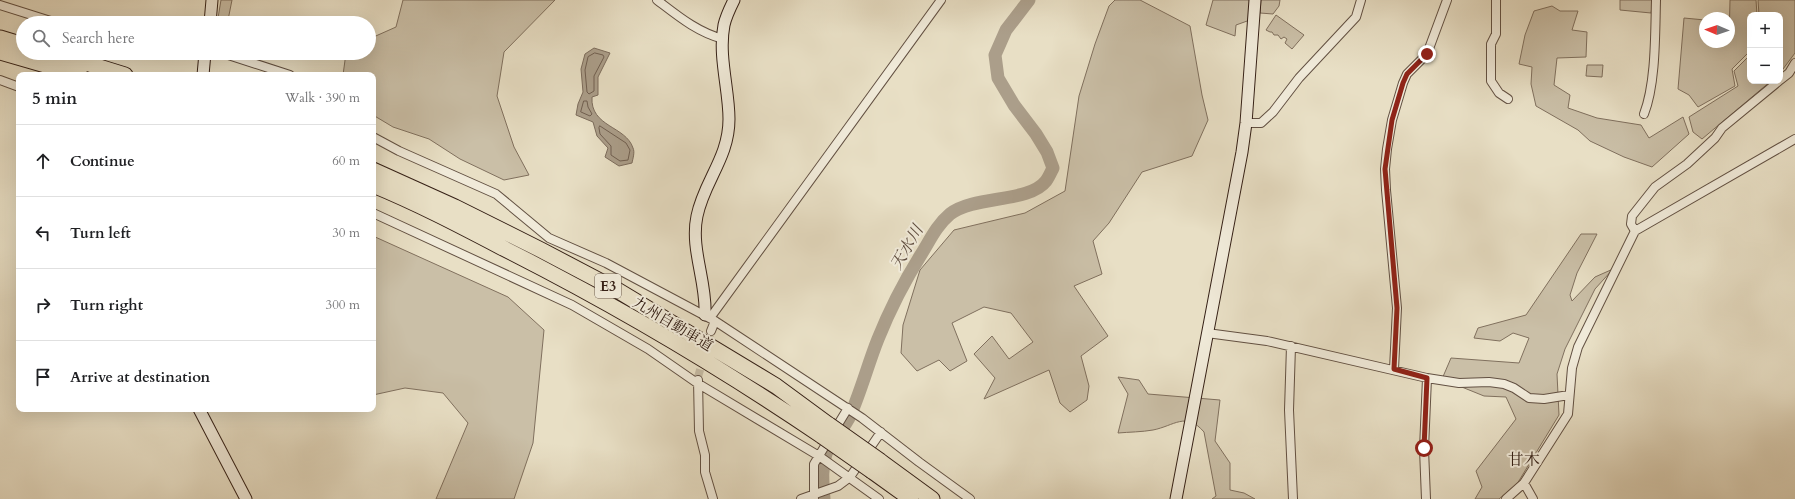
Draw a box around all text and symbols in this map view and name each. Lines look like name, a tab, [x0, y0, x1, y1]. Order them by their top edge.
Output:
north arrow	[1699, 12, 1735, 48]
map controls	[1747, 12, 1783, 84]
button: +	[1747, 12, 1783, 48]
search box	[16, 16, 376, 60]
icon: search	[30, 27, 52, 49]
text: Search here	[62, 28, 135, 48]
route end	[1418, 45, 1436, 63]
button: −	[1747, 48, 1783, 84]
text: 5 min	[32, 87, 77, 110]
text: Walk · 390 m	[285, 89, 360, 107]
icon: ahead	[32, 150, 54, 172]
text: Continue	[70, 151, 135, 171]
text: 60 m	[332, 152, 360, 170]
water label: 天水川	[885, 219, 929, 274]
icon: left	[32, 222, 54, 244]
text: Turn left	[70, 223, 131, 243]
text: 30 m	[332, 224, 360, 242]
road number: E3	[595, 274, 621, 298]
street label: 九州自動車道	[629, 292, 717, 356]
icon: right	[32, 294, 54, 316]
text: Turn right	[70, 295, 143, 315]
text: 300 m	[326, 296, 360, 314]
icon: arrive	[32, 366, 54, 388]
text: Arrive at destination	[70, 367, 210, 387]
route start	[1415, 439, 1433, 457]
district label: 甘木	[1508, 449, 1540, 471]

